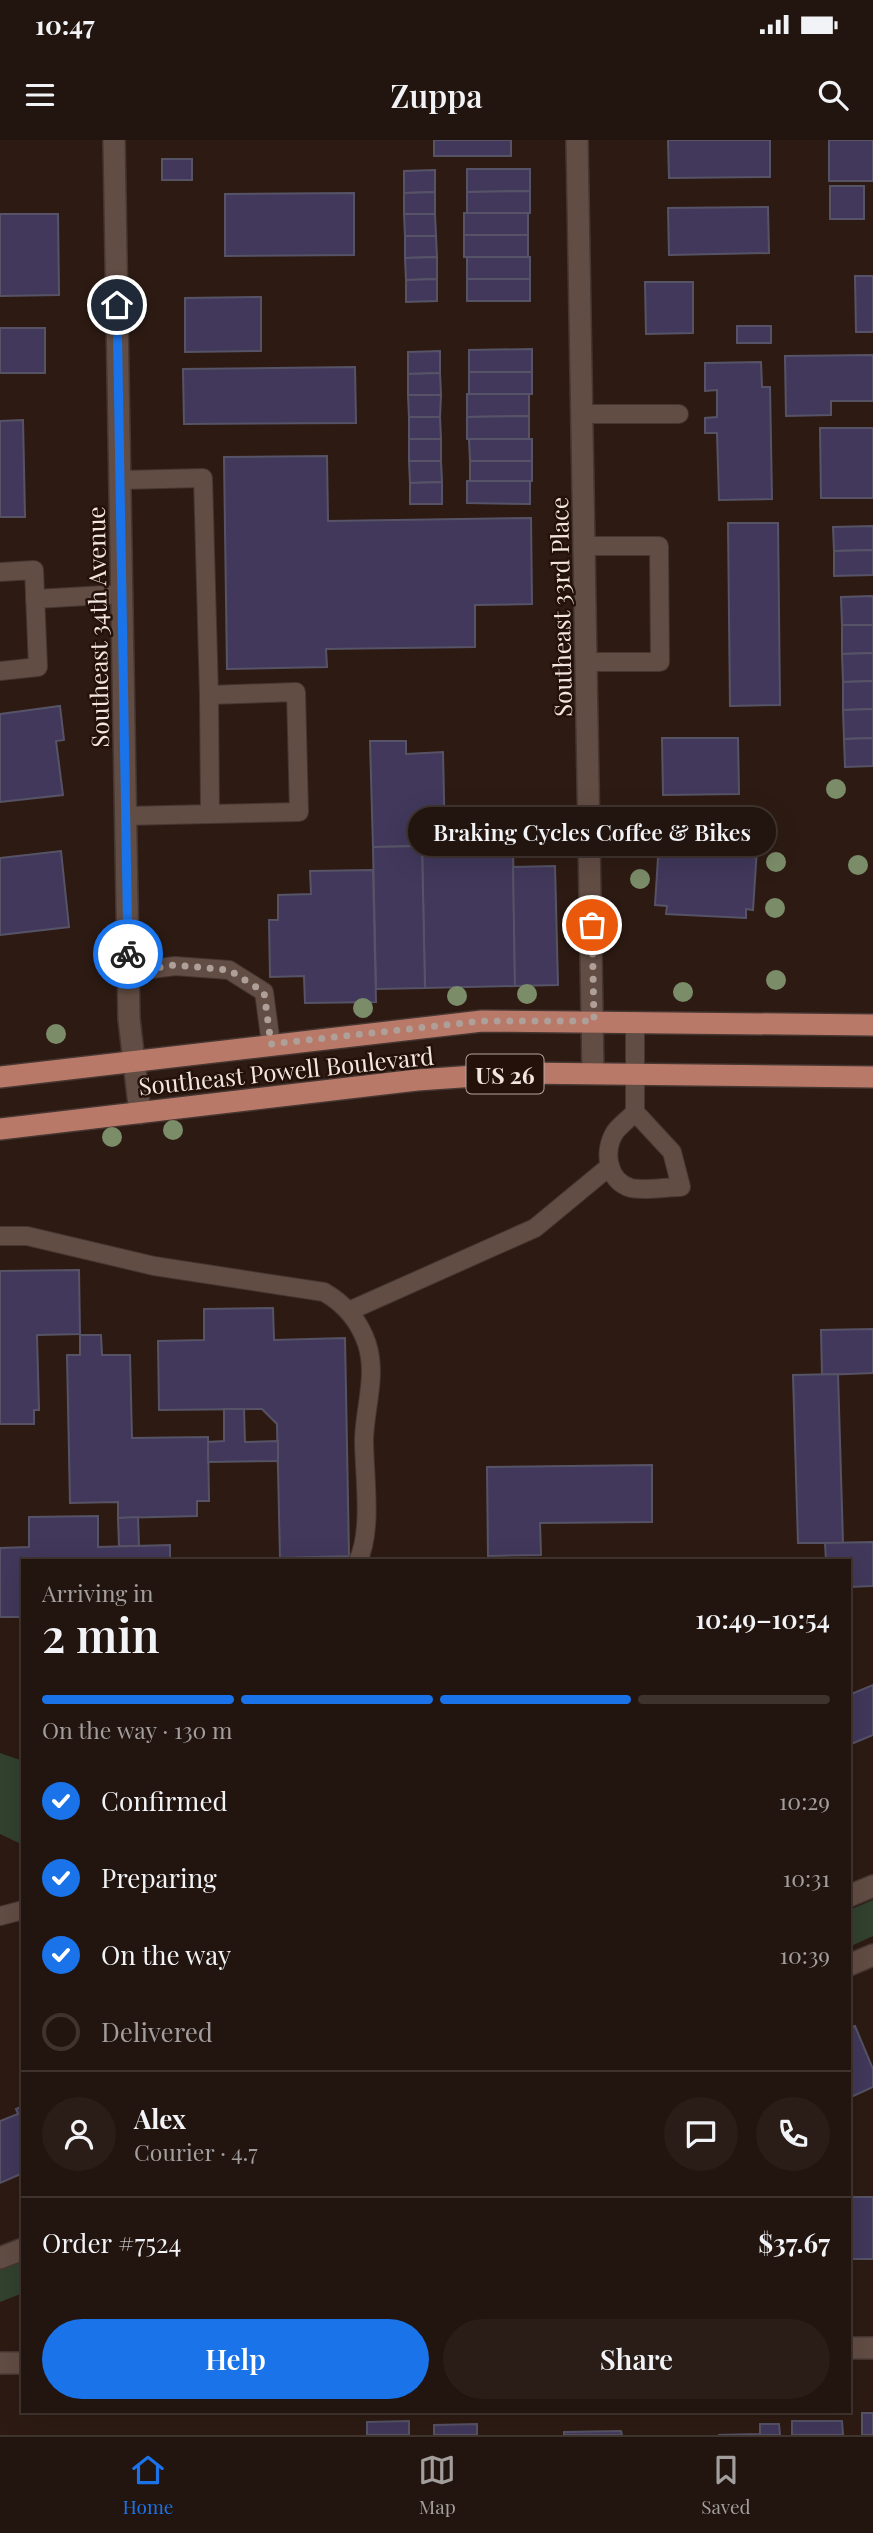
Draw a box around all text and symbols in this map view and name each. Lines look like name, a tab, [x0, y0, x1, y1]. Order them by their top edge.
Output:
text: 10:47	[35, 7, 95, 42]
text: Zuppa	[390, 73, 483, 116]
icon: menu	[21, 76, 59, 114]
icon: search	[814, 76, 852, 114]
pin	[87, 275, 147, 335]
icon: home	[98, 286, 136, 324]
street label: Southeast 33rd Place	[542, 497, 578, 717]
street label: Southeast 34th Avenue	[79, 506, 115, 748]
callout: Braking Cycles Coffee & Bikes	[408, 806, 776, 855]
text: Braking Cycles Coffee & Bikes	[433, 816, 751, 847]
pin	[562, 895, 622, 955]
icon: bag	[573, 906, 611, 944]
courier	[93, 919, 163, 989]
icon: bike	[109, 935, 147, 973]
street label: Southeast Powell Boulevard	[137, 1039, 435, 1101]
road number: US 26	[466, 1054, 544, 1093]
text: Arriving in	[42, 1577, 154, 1608]
text: 10:49–10:54	[695, 1601, 830, 1636]
text: 2 min	[42, 1603, 160, 1665]
text: On the way · 130 m	[42, 1714, 233, 1745]
icon: check	[42, 1782, 80, 1820]
text: Confirmed	[101, 1783, 228, 1818]
text: 10:29	[779, 1785, 830, 1816]
icon: check	[42, 1859, 80, 1897]
text: Preparing	[101, 1860, 217, 1895]
text: 10:31	[783, 1862, 830, 1893]
icon: check	[42, 1936, 80, 1974]
text: On the way	[101, 1937, 231, 1972]
text: 10:39	[779, 1939, 830, 1970]
text: Delivered	[101, 2014, 213, 2049]
button: person	[42, 2097, 116, 2171]
button: chat	[664, 2097, 738, 2171]
button: phone	[756, 2097, 830, 2171]
text: Alex	[134, 2101, 186, 2136]
text: Courier · 4.7	[134, 2136, 258, 2167]
text: Order #7524	[42, 2225, 181, 2260]
text: $37.67	[758, 2225, 830, 2260]
button: Help	[42, 2319, 429, 2399]
button: Share	[443, 2319, 830, 2399]
tab: Home	[122, 2451, 173, 2519]
tab: Map	[418, 2451, 456, 2519]
tab: Saved	[701, 2451, 751, 2519]

